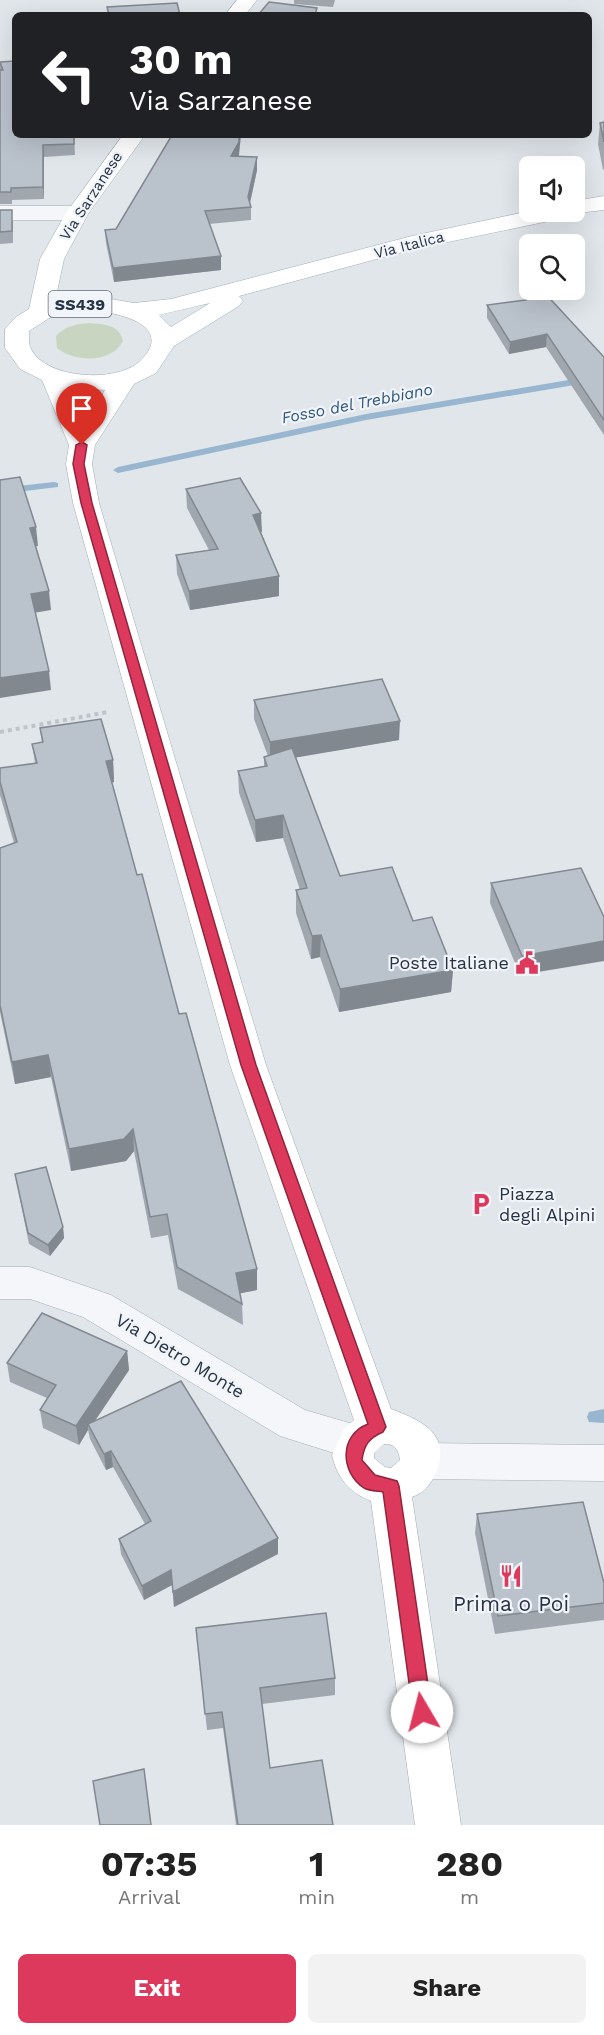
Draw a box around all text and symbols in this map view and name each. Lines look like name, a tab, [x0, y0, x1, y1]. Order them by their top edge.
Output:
text: 30 m	[129, 35, 233, 84]
icon: left	[30, 36, 108, 114]
text: Via Sarzanese	[129, 85, 313, 117]
street label: Via Sarzanese	[56, 148, 126, 244]
map controls	[519, 156, 585, 300]
button: sound	[519, 156, 585, 222]
street label: Via Italica	[372, 227, 446, 262]
button: search	[519, 234, 585, 300]
road number: SS439	[48, 291, 112, 317]
water label: Fosso del Trebbiano	[280, 380, 434, 427]
pin	[56, 383, 107, 445]
icon: arrive	[65, 392, 98, 425]
public building icon: Poste Italiane	[514, 950, 540, 976]
place label: Poste Italiane	[389, 952, 509, 973]
place label: Piazza degli Alpini	[499, 1183, 595, 1225]
parking icon: Piazza degli Alpini	[468, 1191, 494, 1217]
street label: Via Dietro Monte	[112, 1309, 249, 1402]
restaurant icon: Prima o Poi	[498, 1563, 524, 1589]
place label: Prima o Poi	[453, 1591, 569, 1616]
position arrow	[390, 1680, 454, 1744]
text: 07:35	[101, 1843, 198, 1885]
text: 1	[309, 1843, 325, 1885]
text: 280	[436, 1843, 503, 1885]
text: Arrival	[118, 1885, 180, 1909]
text: min	[298, 1885, 335, 1909]
text: m	[460, 1885, 479, 1909]
button: Exit	[18, 1954, 296, 2023]
button: Share	[308, 1954, 586, 2023]

